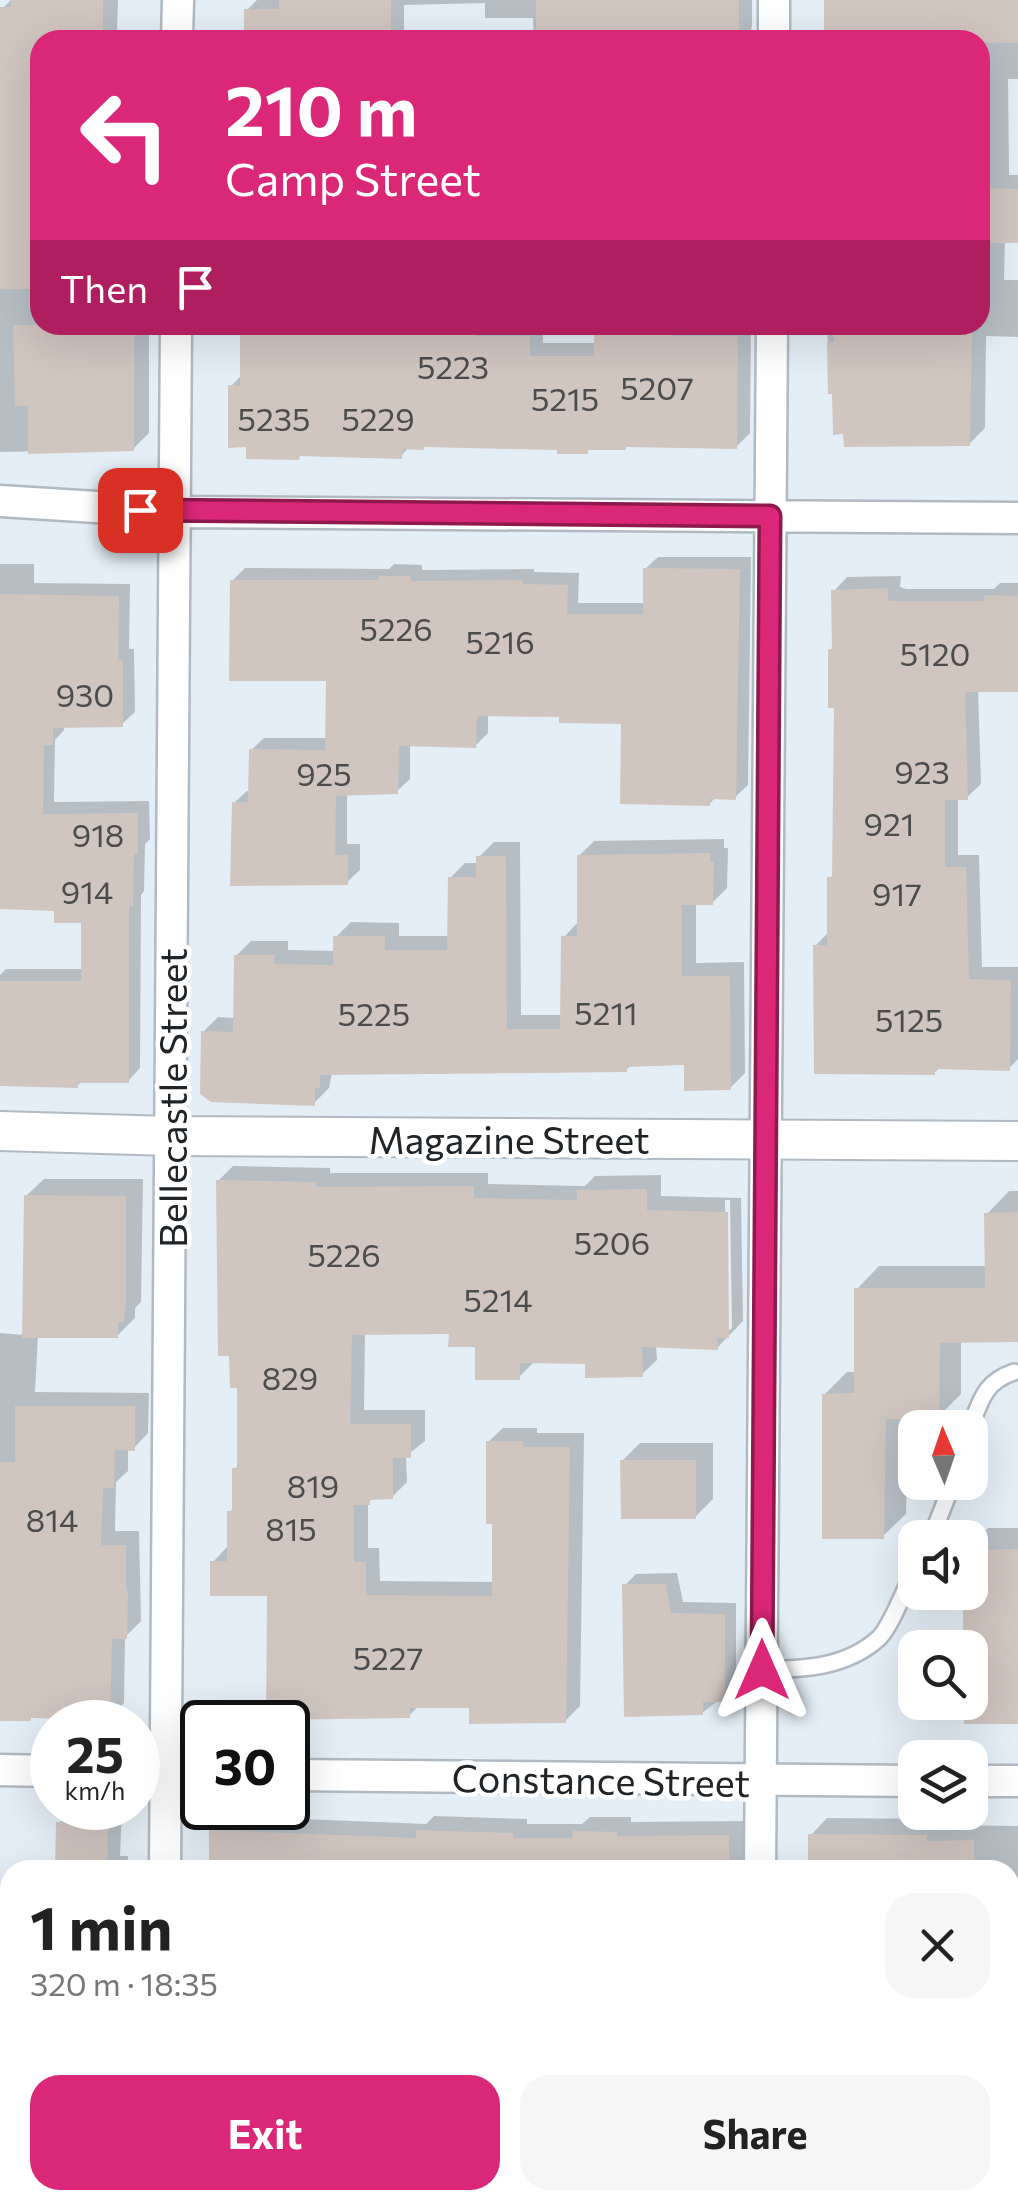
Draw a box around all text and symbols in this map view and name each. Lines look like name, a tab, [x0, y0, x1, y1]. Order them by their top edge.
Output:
text: 210 m	[225, 65, 417, 150]
icon: left	[60, 70, 190, 200]
text: Camp Street	[225, 150, 481, 205]
icon: arrive	[168, 260, 223, 315]
text: Then	[60, 264, 148, 311]
house number: 5223	[417, 346, 489, 386]
house number: 5207	[620, 367, 694, 407]
house number: 5215	[531, 378, 599, 418]
house number: 5235	[238, 398, 310, 438]
house number: 5229	[341, 398, 415, 438]
pin	[98, 468, 183, 553]
icon: arrive	[113, 483, 168, 538]
house number: 5226	[359, 608, 433, 648]
house number: 5216	[465, 621, 535, 661]
house number: 5120	[900, 633, 970, 673]
house number: 930	[56, 674, 114, 714]
house number: 923	[894, 751, 950, 791]
house number: 925	[296, 753, 352, 793]
house number: 921	[864, 803, 914, 843]
house number: 918	[72, 814, 124, 854]
house number: 914	[61, 871, 113, 911]
house number: 917	[872, 873, 922, 913]
street label: Bellecastle Street	[148, 948, 195, 1248]
house number: 5211	[574, 992, 638, 1032]
house number: 5225	[338, 993, 410, 1033]
house number: 5125	[875, 999, 943, 1039]
street label: Magazine Street	[368, 1115, 650, 1162]
house number: 5206	[574, 1222, 650, 1262]
house number: 5226	[307, 1234, 381, 1274]
house number: 5214	[463, 1279, 533, 1319]
house number: 829	[262, 1357, 318, 1397]
north arrow	[898, 1410, 988, 1500]
map controls	[898, 1410, 988, 1830]
house number: 819	[287, 1465, 339, 1505]
house number: 814	[26, 1499, 78, 1539]
house number: 815	[265, 1508, 317, 1548]
button: sound	[898, 1520, 988, 1610]
position arrow	[710, 1618, 814, 1722]
button: search	[898, 1630, 988, 1720]
house number: 5227	[353, 1637, 423, 1677]
speed limit sign: 30	[180, 1700, 310, 1830]
text: 25	[66, 1722, 124, 1783]
button: layers	[898, 1740, 988, 1830]
street label: Constance Street	[451, 1753, 751, 1805]
text: km/h	[65, 1775, 125, 1805]
text: 1 min	[30, 1889, 172, 1962]
button: close	[885, 1893, 990, 1998]
text: 320 m · 18:35	[30, 1963, 218, 2003]
button: Exit	[30, 2075, 500, 2190]
button: Share	[520, 2075, 990, 2190]

